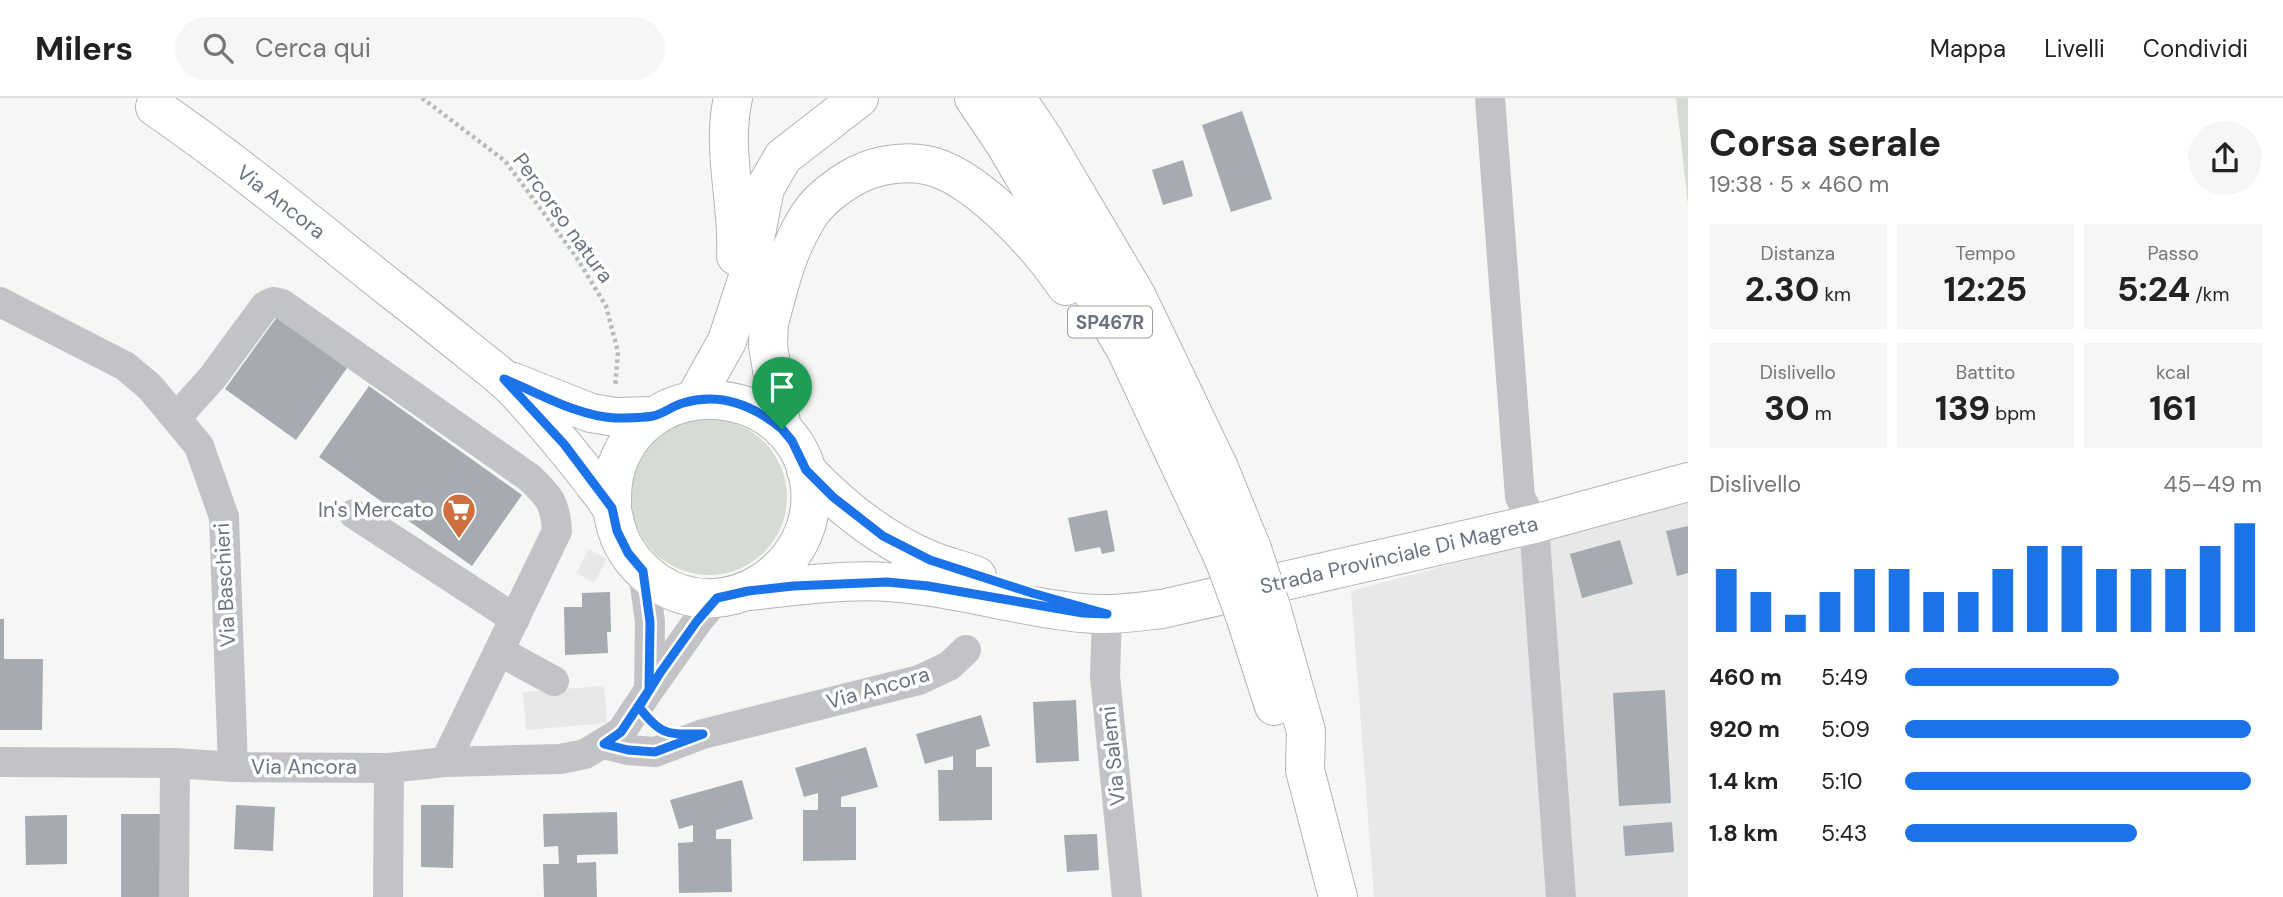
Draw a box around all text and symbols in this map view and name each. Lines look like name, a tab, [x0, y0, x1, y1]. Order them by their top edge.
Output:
search box	[175, 17, 665, 80]
text: Milers	[35, 27, 133, 70]
icon: search	[199, 29, 237, 67]
text: Cerca qui	[255, 31, 371, 65]
text: Mappa	[1930, 33, 2006, 64]
text: Livelli	[2044, 33, 2105, 64]
text: Condividi	[2143, 33, 2248, 64]
text: Corsa serale	[1709, 118, 1941, 168]
button: share	[2188, 121, 2262, 195]
street label: Percorso natura	[506, 147, 620, 289]
street label: Via Ancora	[231, 158, 331, 246]
text: 19:38 · 5 × 460 m	[1709, 169, 1889, 199]
text: Distanza	[1761, 241, 1835, 266]
text: Tempo	[1956, 241, 2015, 266]
text: Passo	[2148, 241, 2199, 266]
text: 2.30	[1745, 266, 1819, 312]
text: 12:25	[1944, 266, 2027, 312]
text: 5:24	[2117, 266, 2190, 312]
text: km	[1819, 282, 1851, 307]
text: /km	[2190, 282, 2229, 307]
road number: SP467R	[1068, 306, 1152, 338]
pin	[752, 357, 812, 429]
text: Dislivello	[1760, 360, 1836, 385]
text: Battito	[1956, 360, 2015, 385]
text: kcal	[2156, 360, 2190, 385]
icon: arrive	[763, 368, 801, 406]
text: 30	[1764, 385, 1810, 431]
text: 139	[1935, 385, 1990, 431]
text: 161	[2149, 385, 2197, 431]
text: m	[1810, 401, 1832, 426]
text: bpm	[1990, 401, 2036, 426]
text: Dislivello	[1709, 469, 1801, 499]
text: 45–49 m	[2164, 469, 2262, 499]
supermarket icon: In's Mercato	[440, 491, 478, 540]
place label: In's Mercato	[318, 496, 434, 524]
street label: Strada Provinciale Di Magreta	[1257, 509, 1541, 601]
street label: Via Baschieri	[208, 522, 242, 648]
street label: Via Ancora	[823, 660, 933, 716]
text: 460 m	[1709, 662, 1782, 692]
text: 5:49	[1821, 662, 1868, 692]
street label: Via Salemi	[1094, 705, 1132, 807]
text: 920 m	[1709, 714, 1780, 744]
text: 5:09	[1821, 714, 1870, 744]
street label: Via Ancora	[251, 753, 357, 781]
text: 1.4 km	[1709, 766, 1778, 796]
text: 5:10	[1821, 766, 1863, 796]
text: 1.8 km	[1709, 818, 1778, 848]
text: 5:43	[1821, 818, 1867, 848]

